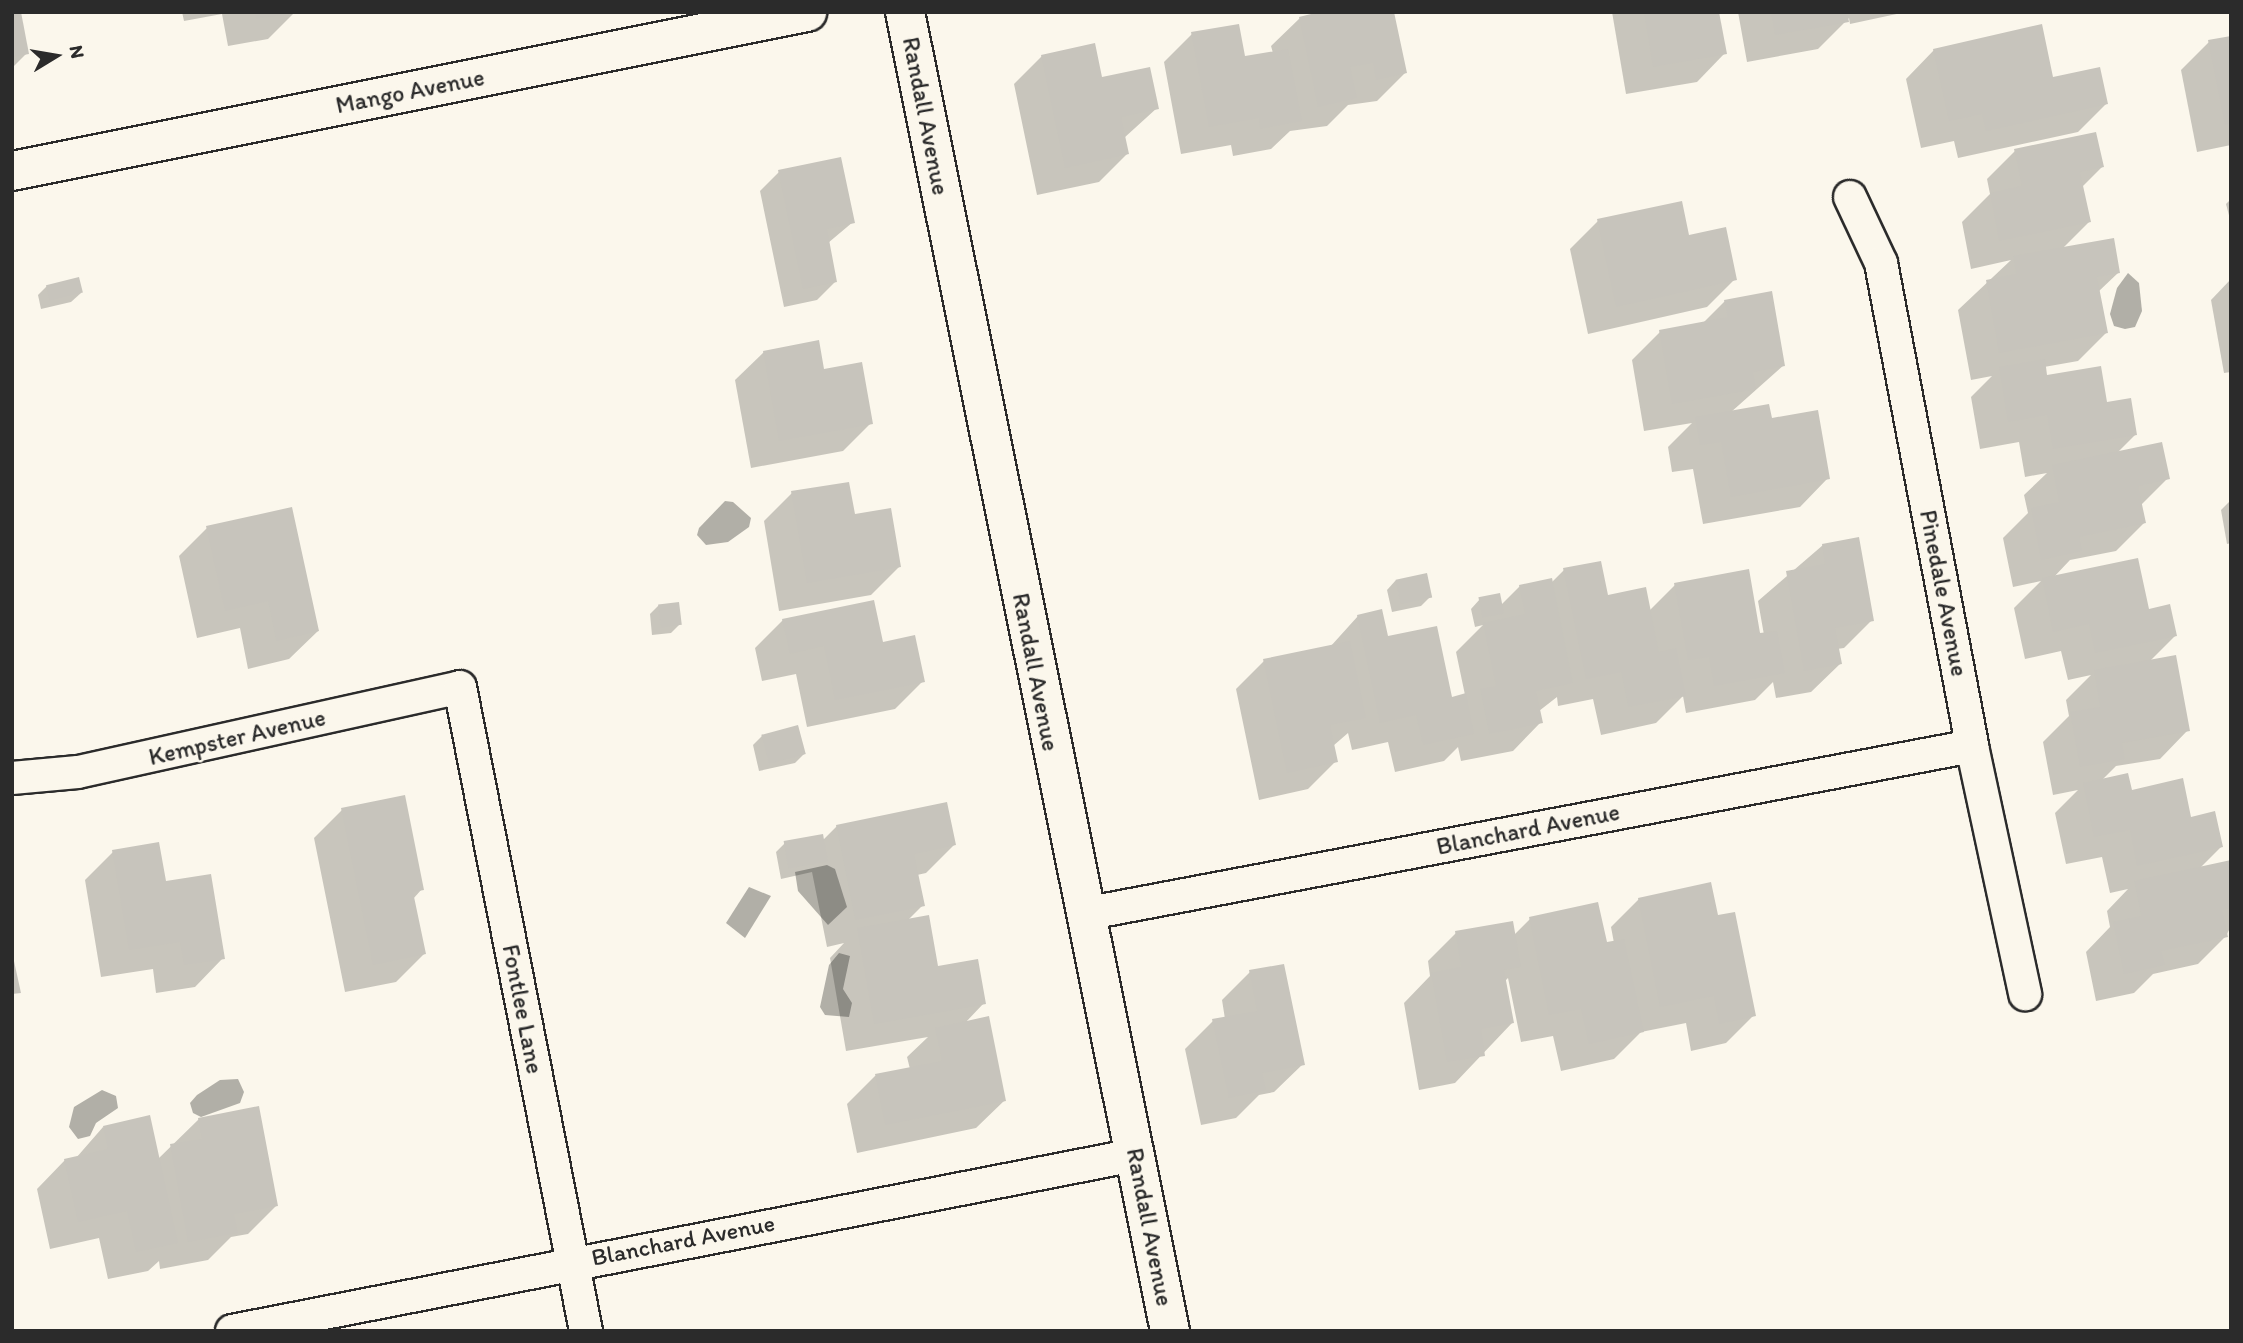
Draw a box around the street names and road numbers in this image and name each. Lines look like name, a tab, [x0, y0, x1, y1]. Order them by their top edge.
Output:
street label: Randall Avenue	[897, 35, 955, 197]
street label: Mango Avenue	[334, 63, 486, 119]
street label: Pinedale Avenue	[1914, 507, 1974, 679]
street label: Randall Avenue	[1007, 591, 1065, 753]
street label: Kempster Avenue	[146, 703, 328, 771]
street label: Blanchard Avenue	[1434, 797, 1622, 861]
street label: Fontlee Lane	[496, 942, 550, 1076]
street label: Randall Avenue	[1121, 1146, 1179, 1308]
street label: Blanchard Avenue	[589, 1208, 777, 1272]

